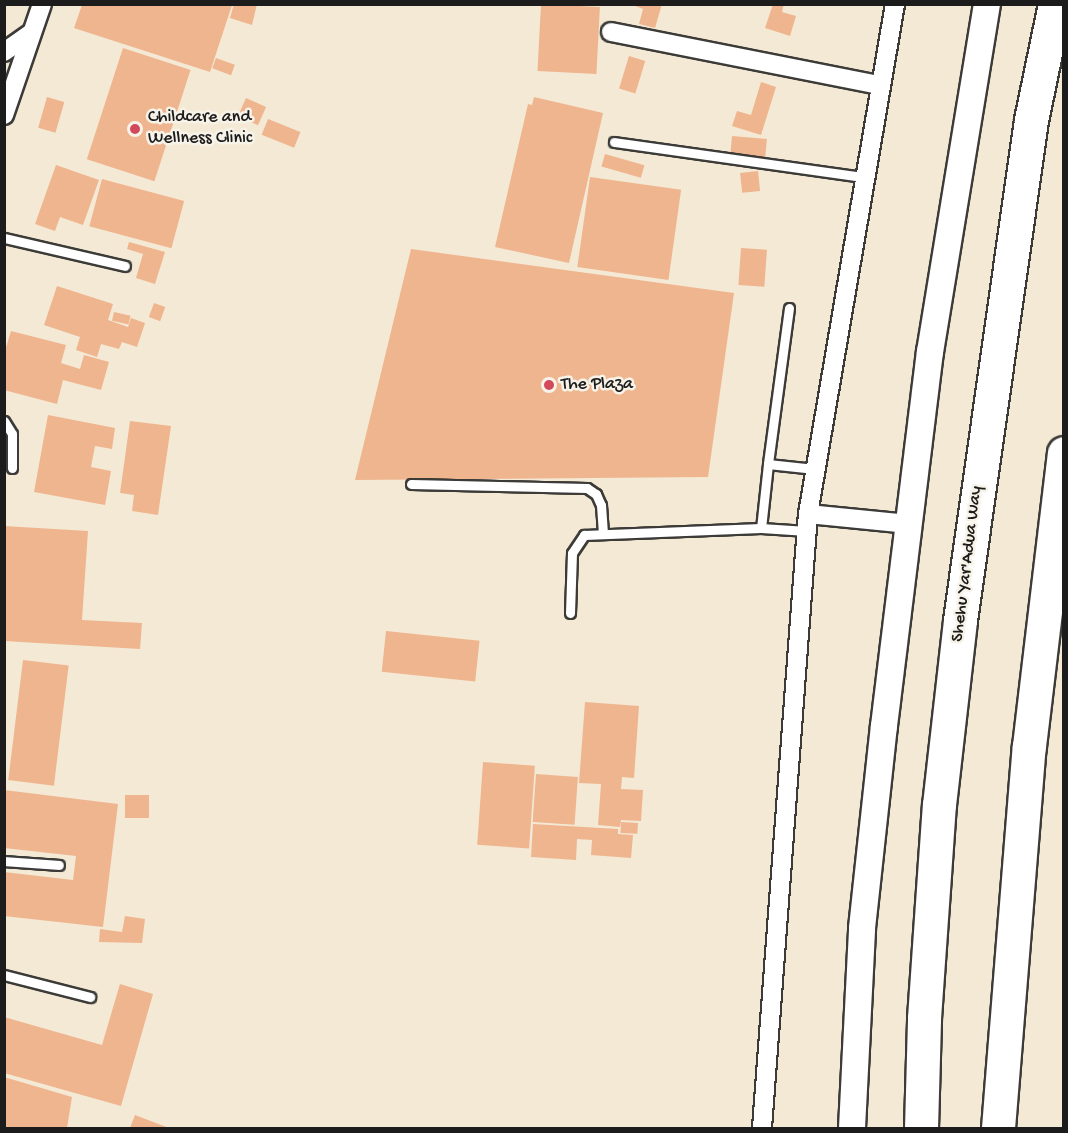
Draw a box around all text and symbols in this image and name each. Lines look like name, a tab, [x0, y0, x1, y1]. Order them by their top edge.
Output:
place label: Childcare and Wellness Clinic	[148, 108, 252, 150]
marker: Childcare and Wellness Clinic	[126, 120, 144, 138]
place label: The Plaza	[561, 374, 633, 396]
marker: The Plaza	[542, 378, 556, 392]
street label: Shehu Yar'Adua Way	[948, 485, 988, 643]

